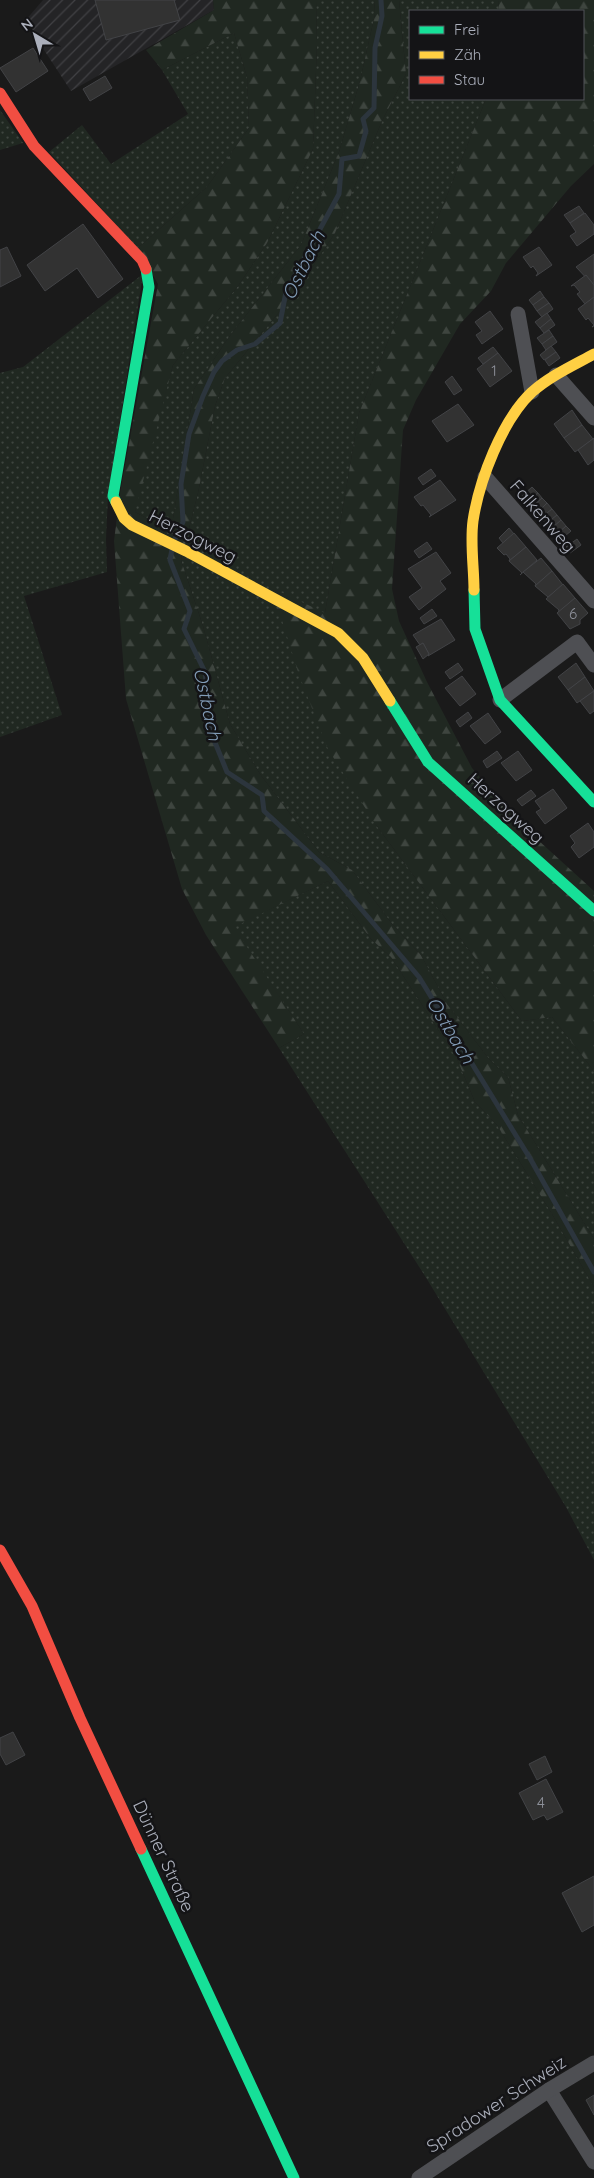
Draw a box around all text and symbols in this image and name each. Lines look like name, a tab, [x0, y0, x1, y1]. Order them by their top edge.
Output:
north arrow	[10, 10, 60, 60]
legend	[409, 10, 584, 100]
text: N	[17, 14, 37, 35]
text: Frei	[454, 20, 480, 39]
text: Zäh	[454, 45, 481, 64]
text: Stau	[454, 70, 485, 89]
water label: Ostbach	[276, 226, 330, 303]
house number: 1	[491, 361, 497, 380]
street label: Falkenweg	[505, 475, 581, 557]
street label: Herzogweg	[145, 504, 241, 568]
house number: 6	[569, 604, 577, 623]
water label: Ostbach	[189, 666, 228, 744]
street label: Herzogweg	[463, 768, 549, 848]
water label: Ostbach	[422, 992, 481, 1069]
house number: 4	[537, 1793, 545, 1812]
street label: Dünner Straße	[128, 1796, 200, 1916]
street label: Spradower Schweiz	[422, 2050, 570, 2158]

